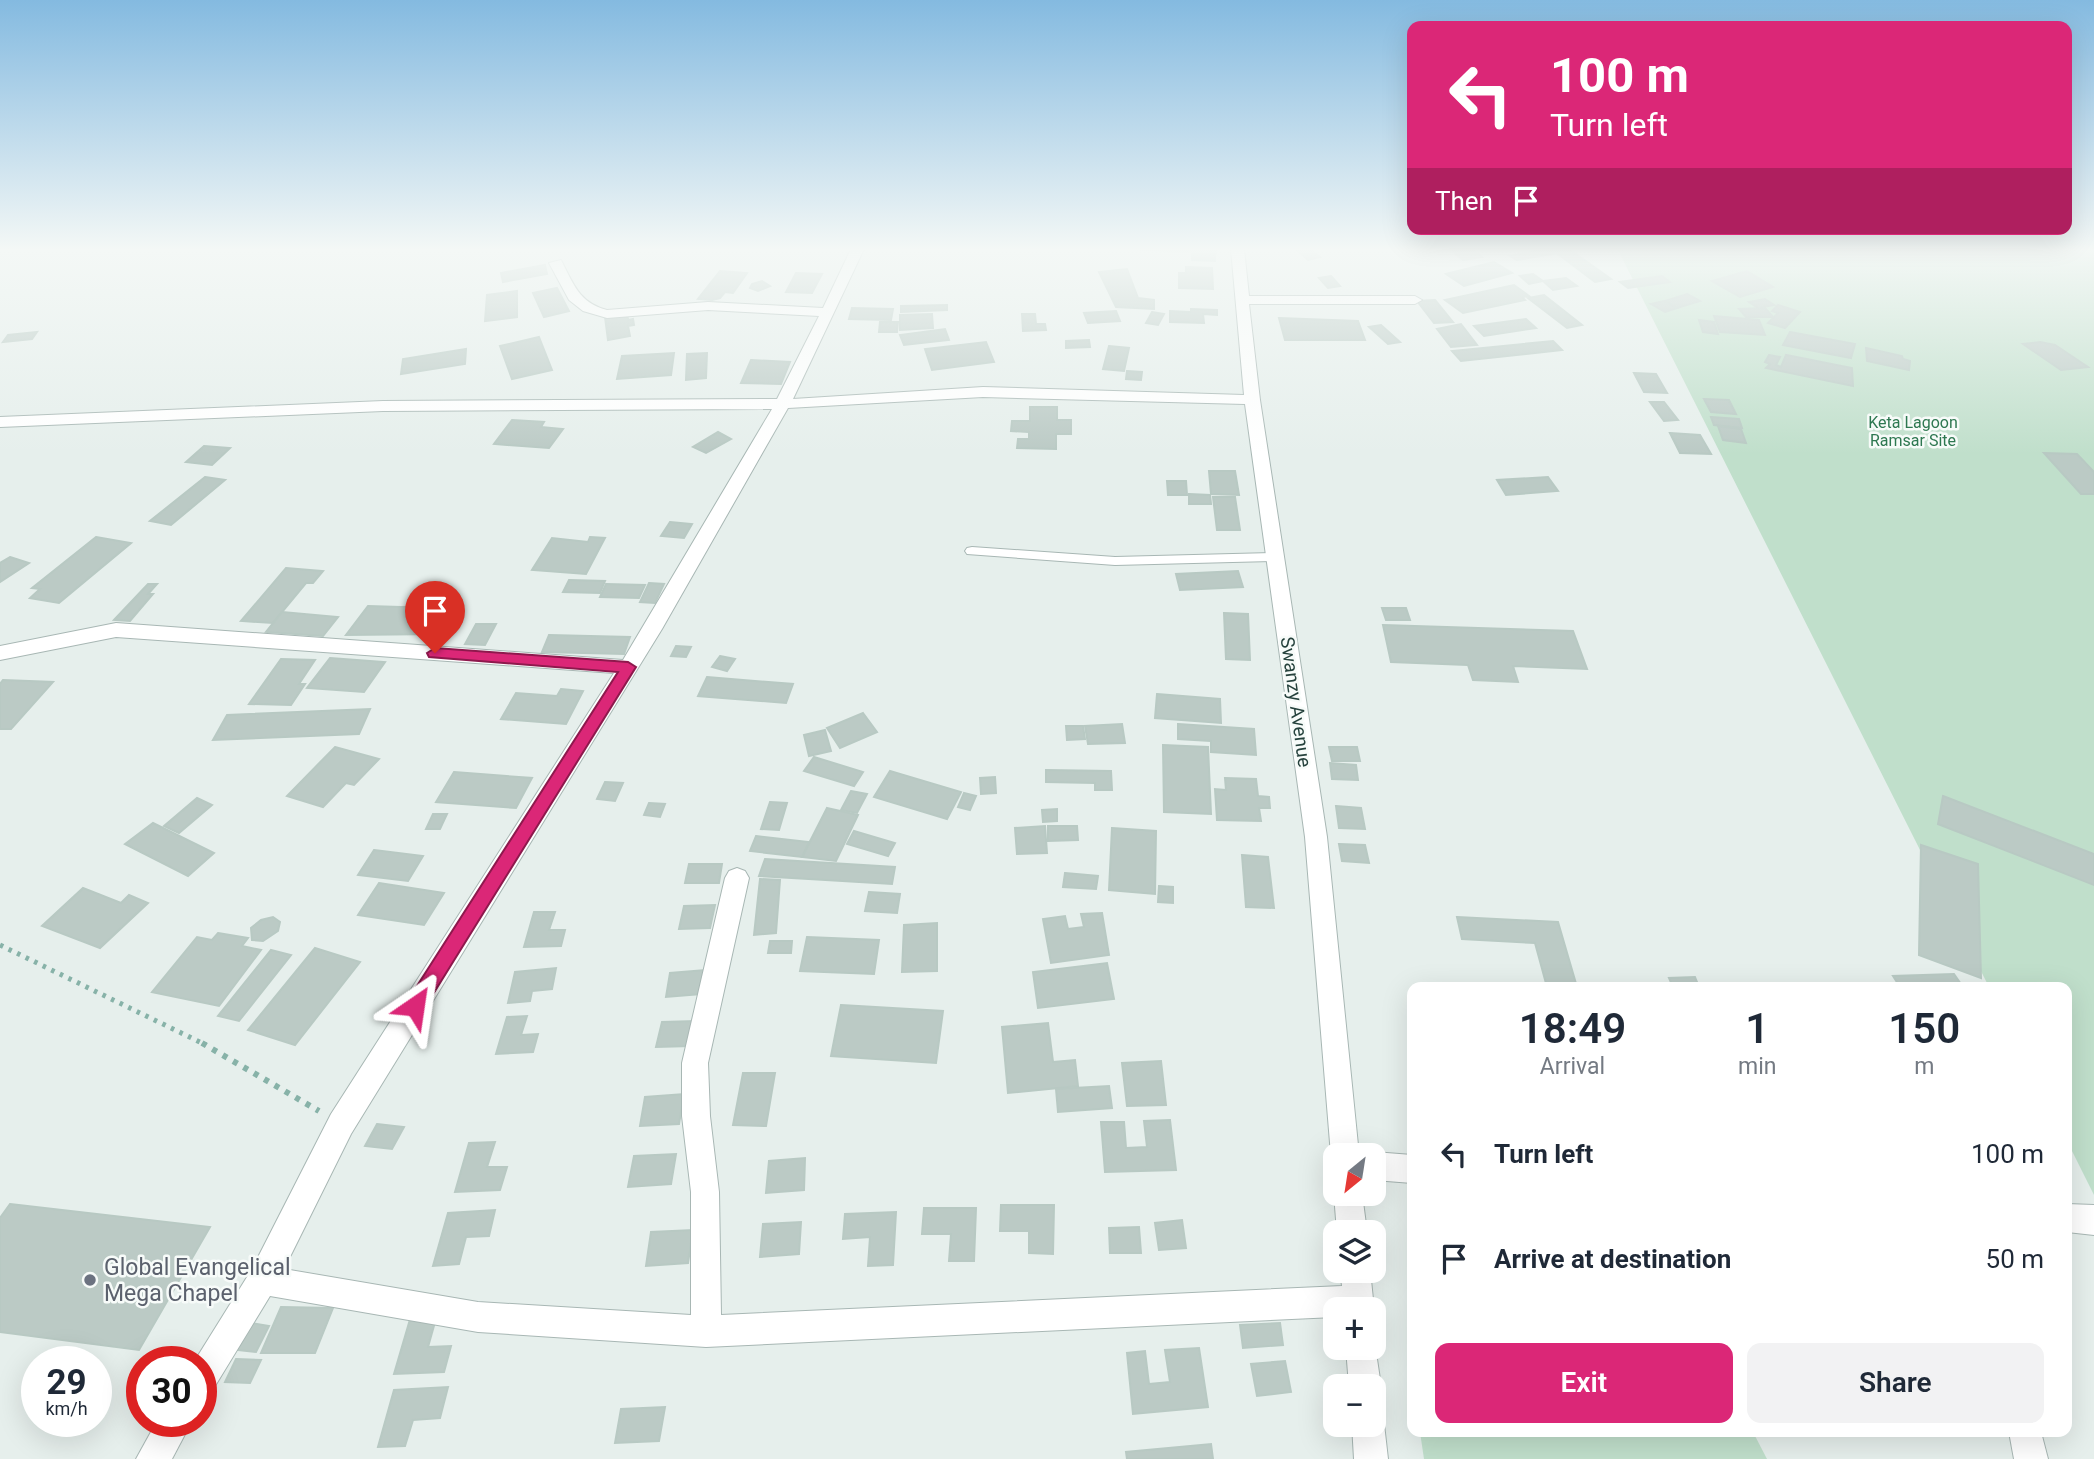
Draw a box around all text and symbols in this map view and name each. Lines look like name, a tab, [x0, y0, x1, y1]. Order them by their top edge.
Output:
text: 100 m	[1550, 47, 1689, 104]
icon: left	[1435, 49, 1526, 140]
text: Turn left	[1550, 106, 1668, 144]
icon: arrive	[1507, 182, 1545, 220]
text: Then	[1435, 186, 1493, 216]
park label: Keta Lagoon Ramsar Site	[1868, 413, 1958, 450]
pin	[405, 581, 465, 653]
icon: arrive	[416, 592, 454, 630]
street label: Swanzy Avenue	[1275, 635, 1317, 769]
position arrow	[378, 969, 452, 1043]
text: 18:49	[1519, 1004, 1626, 1053]
text: 1	[1745, 1004, 1769, 1053]
text: 150	[1888, 1004, 1960, 1053]
text: Arrival	[1540, 1053, 1605, 1080]
text: min	[1738, 1053, 1776, 1080]
text: m	[1914, 1053, 1934, 1080]
icon: left	[1435, 1135, 1473, 1173]
text: Turn left	[1494, 1139, 1593, 1169]
text: 100 m	[1971, 1139, 2044, 1169]
north arrow	[1323, 1143, 1386, 1206]
map controls	[1323, 1143, 1386, 1437]
button: layers	[1323, 1220, 1386, 1283]
icon: arrive	[1435, 1240, 1473, 1278]
text: Arrive at destination	[1494, 1244, 1731, 1274]
text: 50 m	[1986, 1244, 2044, 1274]
place label: Global Evangelical Mega Chapel	[104, 1254, 291, 1307]
marker: Global Evangelical Mega Chapel	[82, 1272, 98, 1288]
button: +	[1323, 1297, 1386, 1360]
button: Exit	[1435, 1343, 1733, 1423]
button: Share	[1747, 1343, 2044, 1423]
speed limit sign: 30	[126, 1346, 217, 1437]
text: 29	[46, 1362, 87, 1403]
button: −	[1323, 1374, 1386, 1437]
text: km/h	[45, 1398, 88, 1419]

